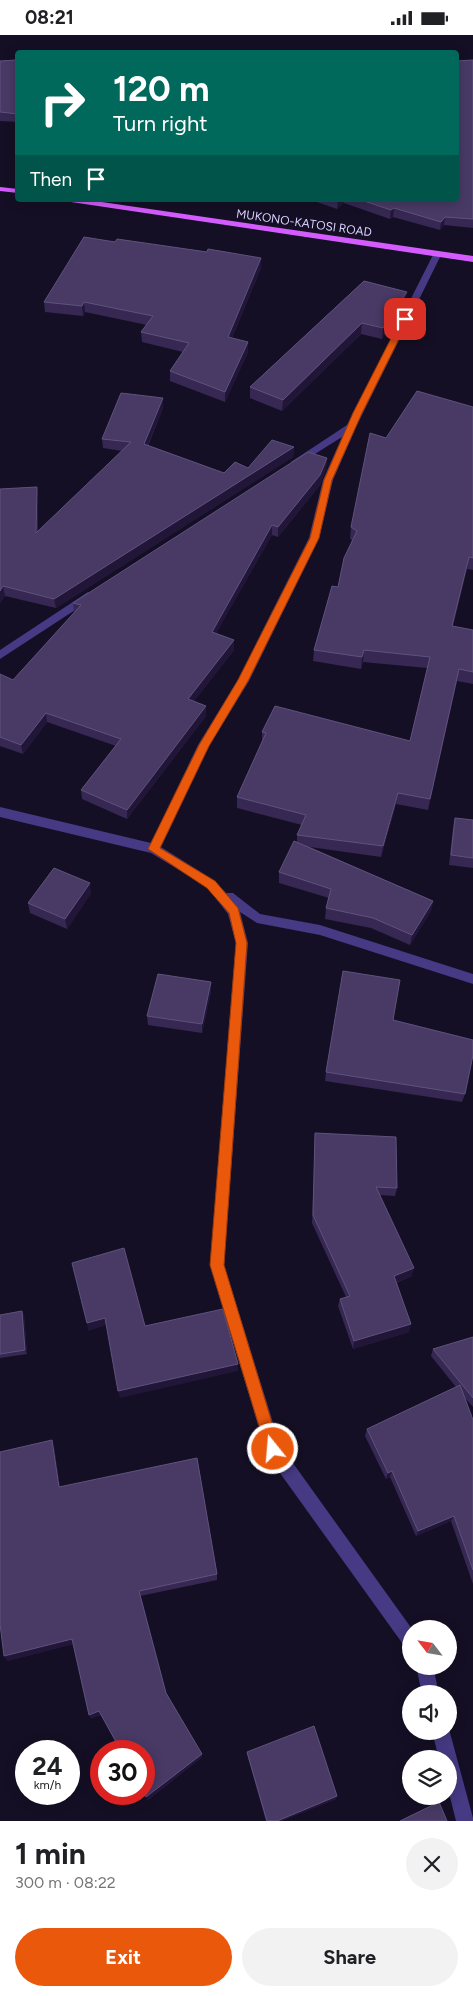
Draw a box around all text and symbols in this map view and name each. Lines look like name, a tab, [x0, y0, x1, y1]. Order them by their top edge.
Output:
text: 08:21	[25, 6, 74, 29]
text: 120 m	[113, 68, 210, 110]
icon: right	[30, 70, 95, 135]
text: Turn right	[113, 110, 208, 137]
icon: arrive	[82, 165, 110, 193]
text: Then	[30, 168, 72, 191]
street label: MUKONO-KATOSI ROAD	[235, 207, 373, 239]
pin	[384, 298, 426, 340]
icon: arrive	[391, 305, 419, 333]
position arrow	[246, 1422, 298, 1474]
north arrow	[402, 1620, 458, 1675]
map controls	[402, 1620, 457, 1805]
button: sound	[402, 1685, 457, 1740]
speed limit sign: 30	[90, 1740, 155, 1805]
button: layers	[402, 1750, 457, 1805]
text: 24	[32, 1751, 63, 1781]
text: km/h	[34, 1778, 61, 1792]
text: 1 min	[15, 1835, 86, 1872]
button: close	[406, 1838, 458, 1890]
text: 300 m · 08:22	[15, 1873, 116, 1892]
button: Exit	[15, 1928, 232, 1986]
button: Share	[242, 1928, 458, 1986]

